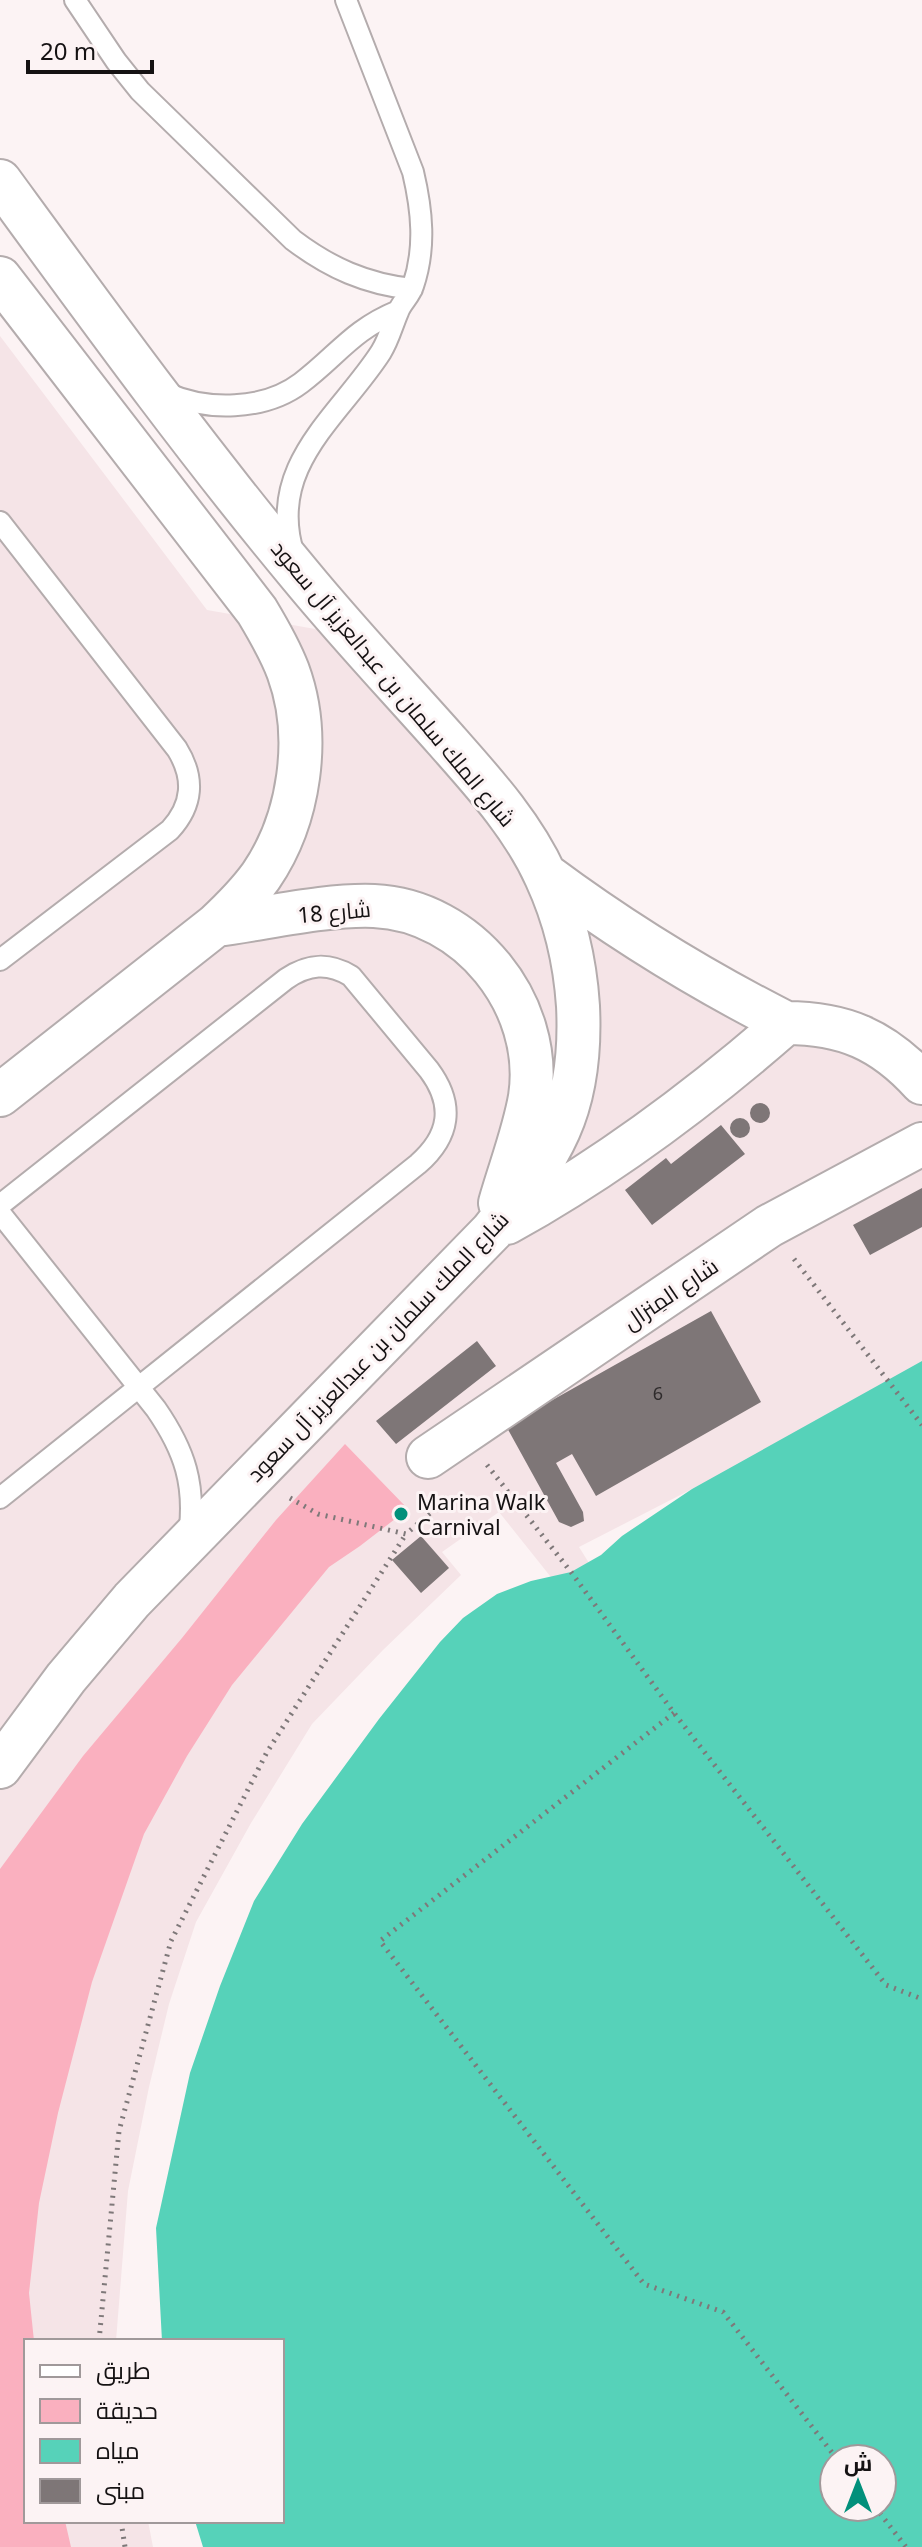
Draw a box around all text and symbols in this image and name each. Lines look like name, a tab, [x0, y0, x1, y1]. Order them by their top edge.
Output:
scale bar	[28, 24, 152, 74]
text: 20 m	[40, 34, 96, 67]
street label: شارع الملك سلمان بن عبدالعزيز آل سعود	[264, 534, 523, 833]
street label: شارع 18	[296, 893, 372, 930]
street label: شارع الملك سلمان بن عبدالعزيز آل سعود	[239, 1204, 515, 1488]
street label: شارع المِنزال	[617, 1250, 724, 1337]
house number: 6	[653, 1381, 663, 1405]
place label: Marina Walk Carnival	[417, 1486, 546, 1541]
marker: Marina Walk Carnival	[392, 1505, 410, 1523]
legend	[24, 2339, 284, 2523]
text: طريق	[96, 2353, 151, 2386]
text: حديقة	[96, 2393, 158, 2426]
text: مياه	[96, 2433, 140, 2466]
north arrow	[818, 2443, 898, 2523]
text: ش	[844, 2447, 872, 2477]
text: مبنى	[96, 2473, 145, 2506]

